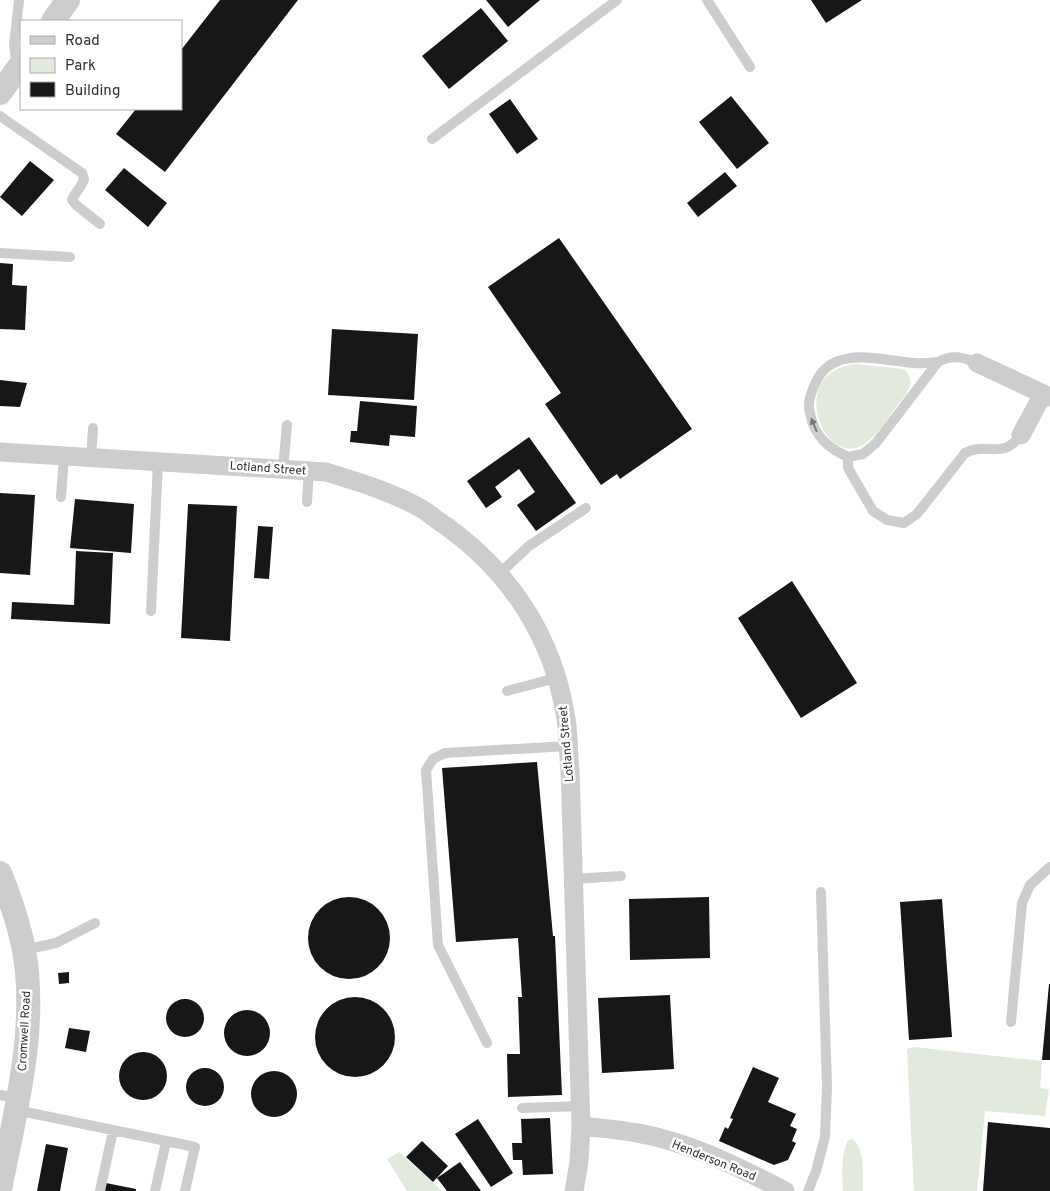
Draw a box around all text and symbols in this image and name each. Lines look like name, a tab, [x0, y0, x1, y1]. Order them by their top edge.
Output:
legend	[20, 20, 182, 110]
text: Road	[65, 32, 100, 51]
text: Park	[65, 57, 96, 76]
text: Building	[65, 82, 120, 101]
one-way arrow	[810, 417, 818, 432]
street label: Lotland Street	[229, 458, 307, 480]
street label: Lotland Street	[556, 705, 578, 783]
street label: Cromwell Road	[15, 990, 35, 1072]
street label: Henderson Road	[669, 1137, 758, 1185]

